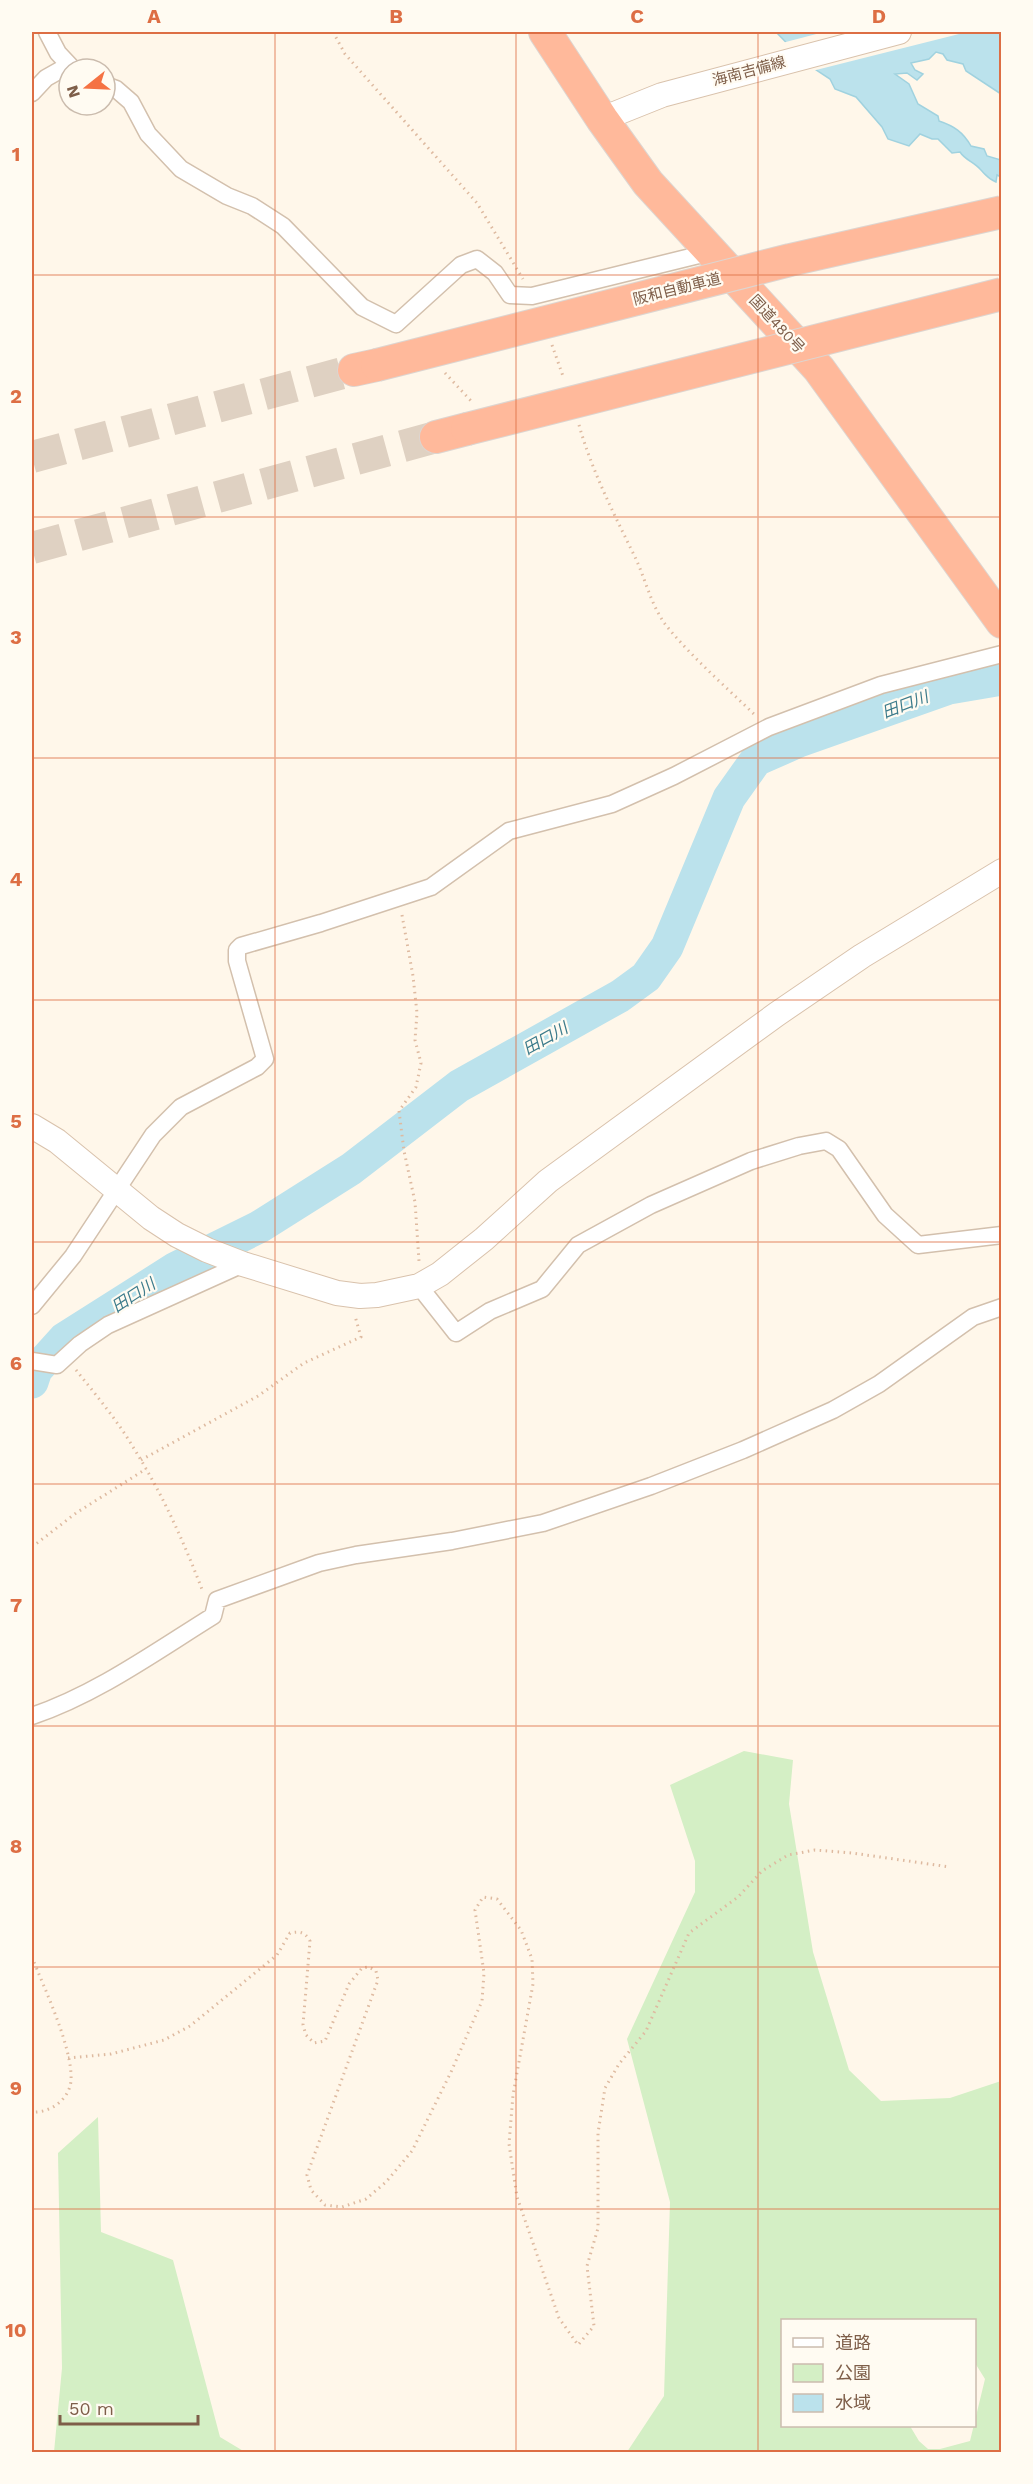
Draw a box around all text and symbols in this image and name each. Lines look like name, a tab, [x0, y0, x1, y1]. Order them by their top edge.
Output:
text: A	[147, 4, 161, 28]
text: B	[389, 4, 403, 28]
text: C	[630, 4, 644, 28]
text: D	[872, 4, 886, 28]
street label: 海南吉備線	[710, 53, 788, 89]
north arrow	[57, 57, 117, 117]
text: N	[62, 83, 84, 100]
text: 1	[12, 142, 20, 166]
street label: 阪和自動車道	[631, 269, 723, 309]
street label: 国道480号	[746, 291, 808, 357]
text: 2	[10, 384, 22, 408]
text: 3	[10, 625, 22, 649]
water label: 田口川	[879, 686, 933, 722]
text: 4	[10, 867, 23, 891]
water label: 田口川	[520, 1018, 573, 1058]
text: 5	[10, 1109, 22, 1133]
water label: 田口川	[108, 1273, 160, 1316]
text: 6	[10, 1351, 22, 1375]
text: 7	[10, 1593, 22, 1617]
text: 8	[10, 1834, 22, 1858]
text: 9	[10, 2076, 22, 2100]
text: 10	[5, 2318, 27, 2342]
legend	[781, 2319, 976, 2427]
text: 道路	[835, 2332, 871, 2353]
text: 公園	[835, 2362, 871, 2383]
scale bar	[60, 2388, 198, 2426]
text: 水域	[835, 2392, 871, 2413]
text: 50 m	[69, 2398, 114, 2419]

